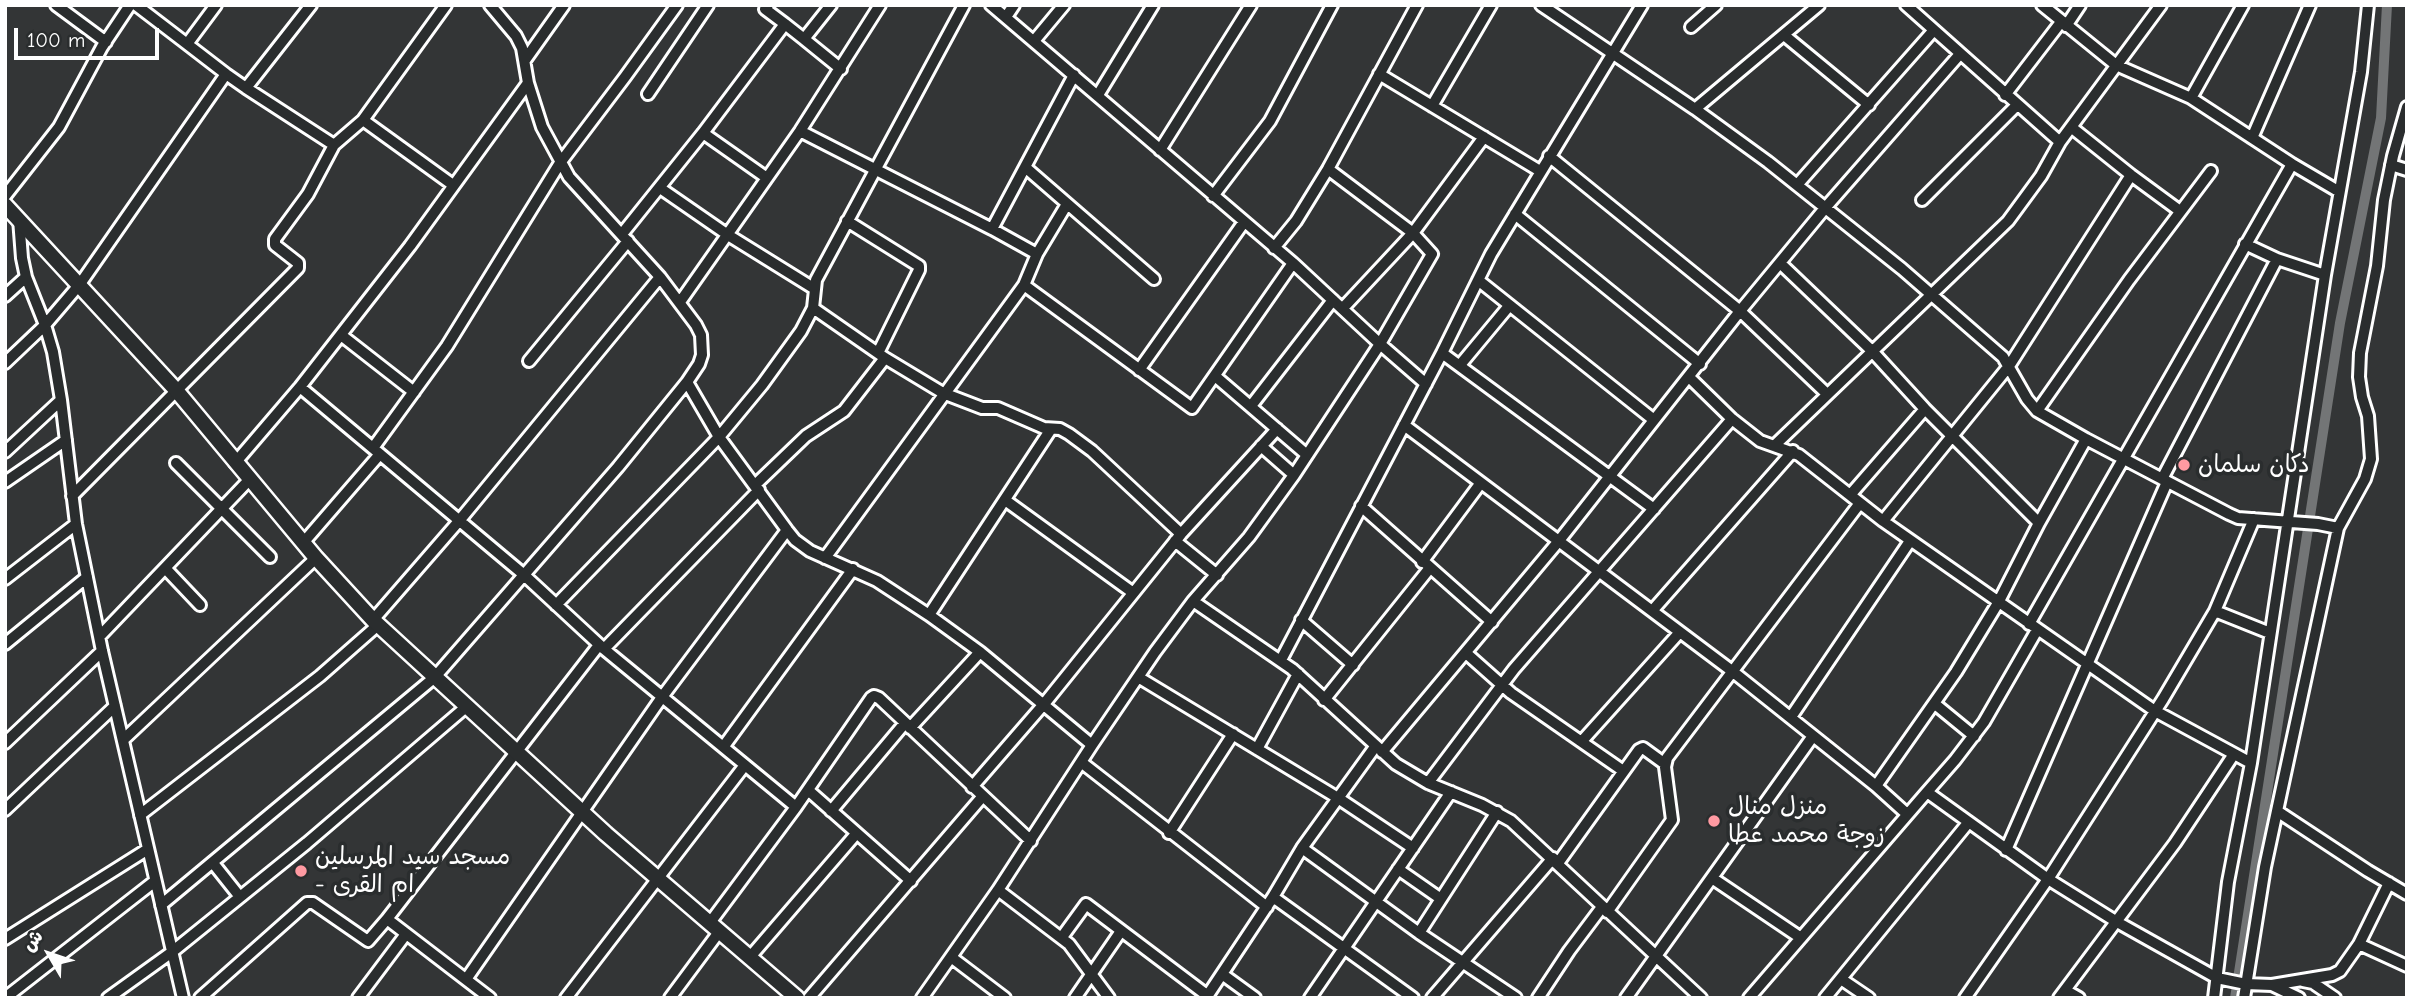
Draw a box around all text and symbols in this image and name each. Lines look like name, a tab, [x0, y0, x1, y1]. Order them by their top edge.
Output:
scale bar	[18, 14, 163, 58]
text: 100 m	[27, 28, 85, 52]
place label: دكان سلمان	[2198, 451, 2310, 479]
marker: دكان سلمان	[2176, 457, 2192, 473]
place label: منزل منال زوجة محمد عطا	[1728, 793, 1885, 849]
marker: منزل منال زوجة محمد عطا	[1706, 813, 1722, 829]
place label: مسجد سيد المرسلين - ام القرى	[315, 843, 510, 899]
marker: مسجد سيد المرسلين - ام القرى	[293, 863, 309, 879]
north arrow	[14, 919, 84, 989]
text: ش	[18, 926, 48, 956]

